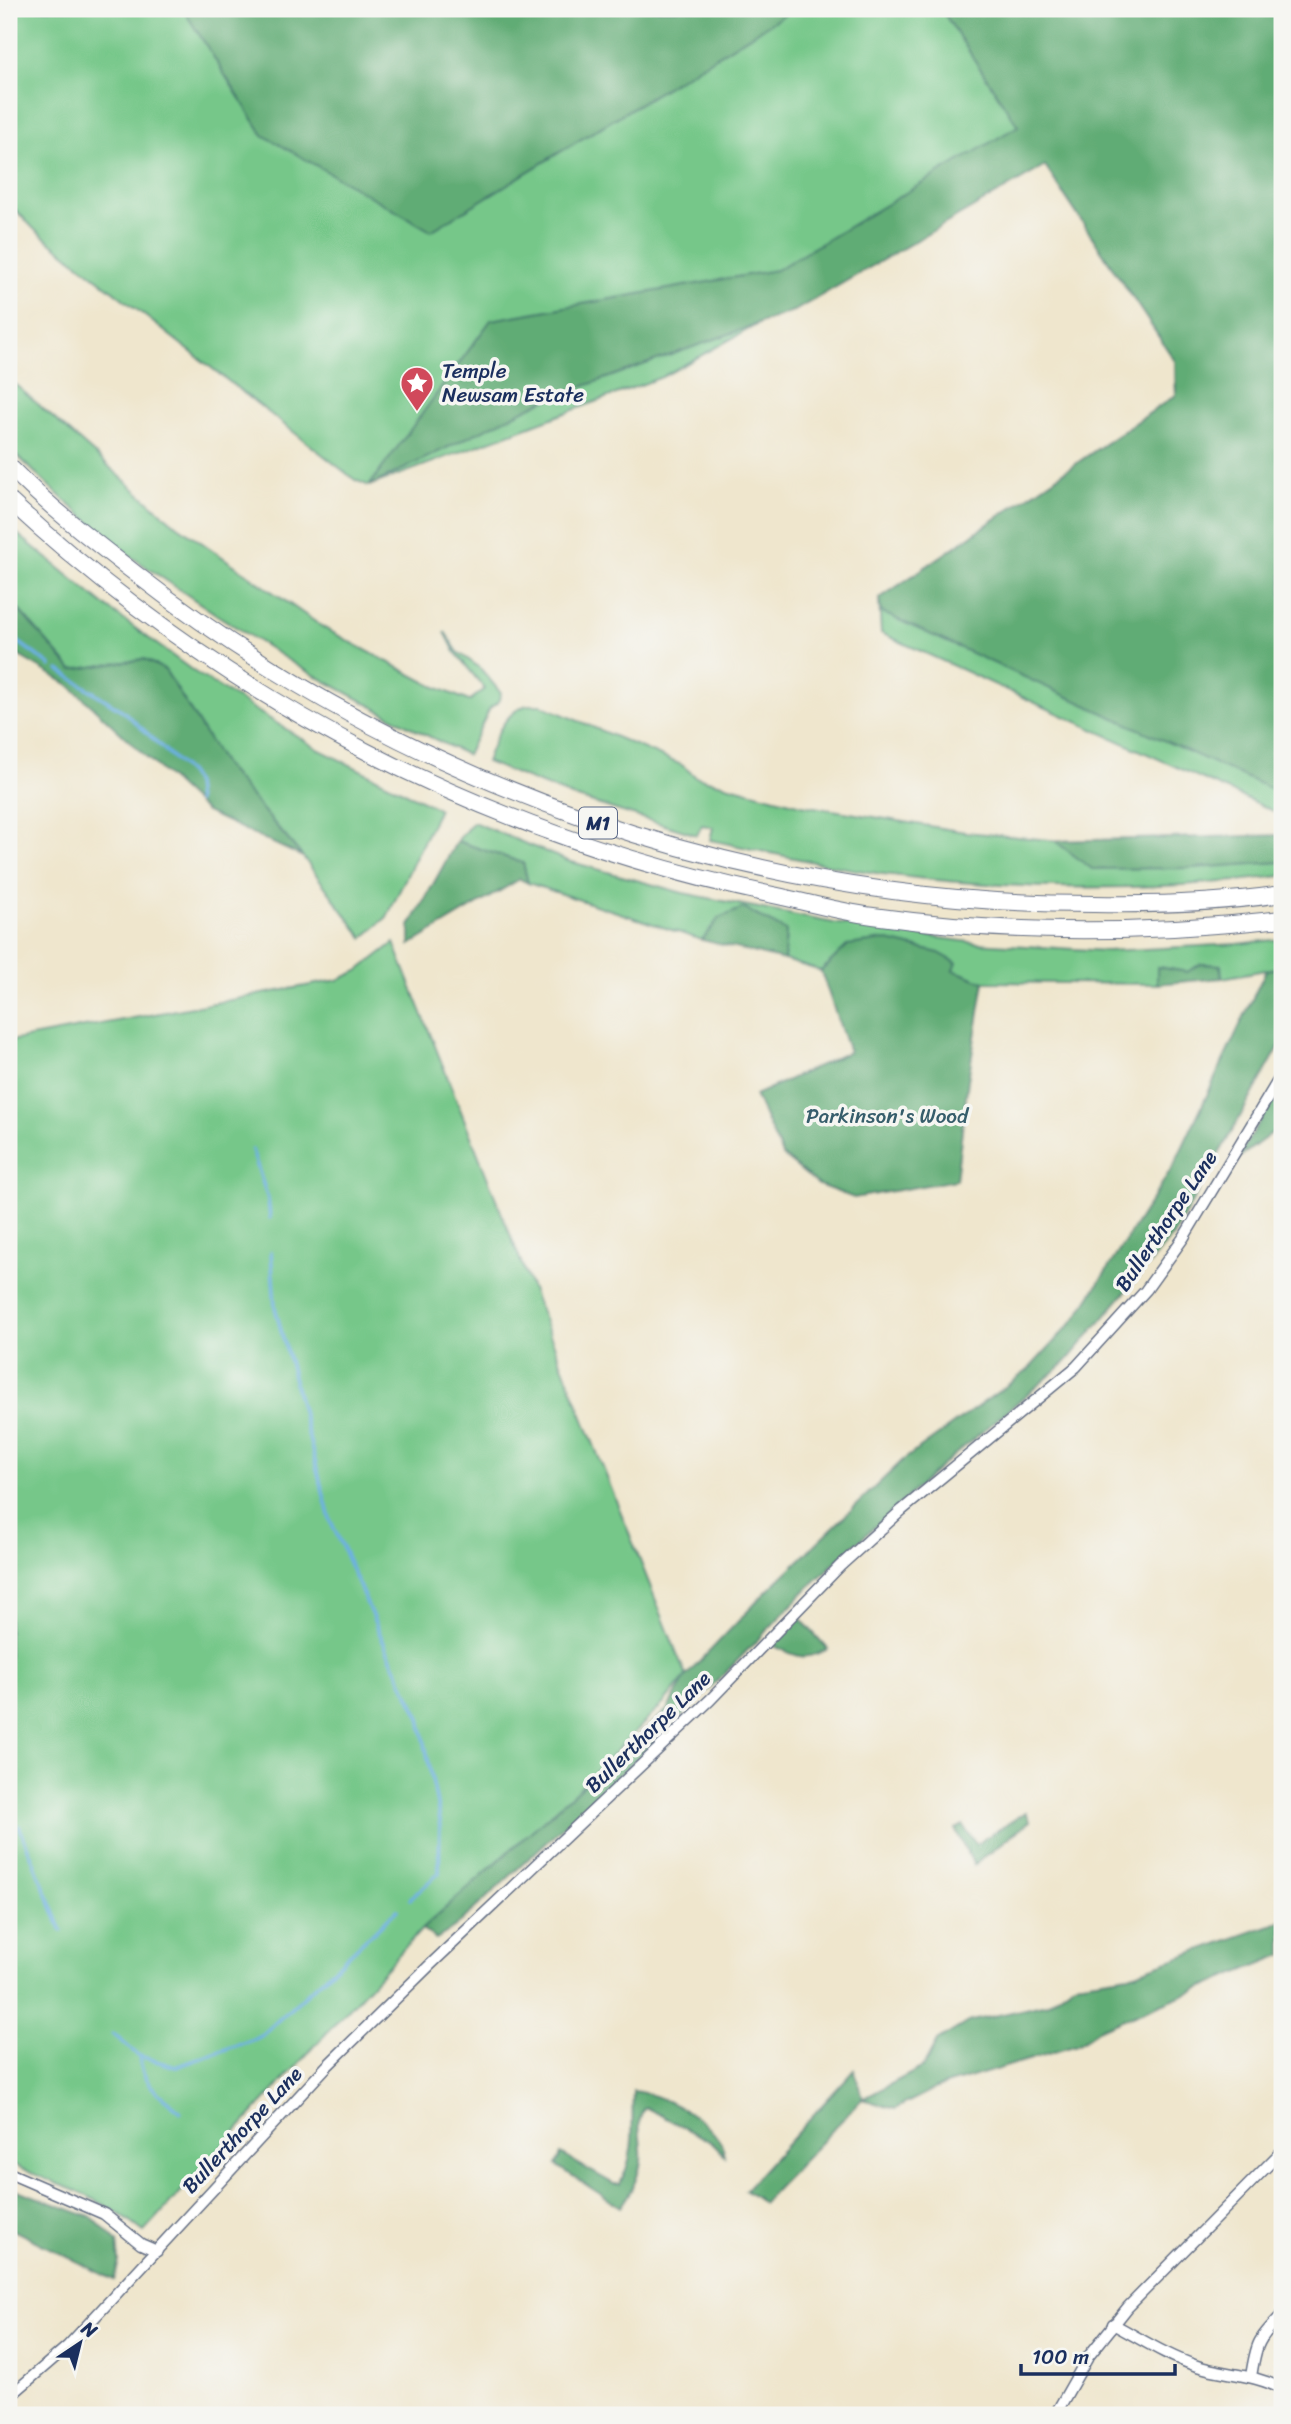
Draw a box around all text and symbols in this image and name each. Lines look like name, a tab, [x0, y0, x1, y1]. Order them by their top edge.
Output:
place label: Temple Newsam Estate	[442, 352, 584, 414]
place icon: Temple Newsam Estate	[398, 364, 436, 413]
road number: M1	[579, 808, 617, 838]
park label: Parkinson's Wood	[806, 1097, 970, 1135]
street label: Bullerthorpe Lane	[1104, 1142, 1228, 1300]
street label: Bullerthorpe Lane	[576, 1661, 720, 1803]
street label: Bullerthorpe Lane	[172, 2057, 312, 2203]
north arrow	[46, 2308, 116, 2378]
text: N	[74, 2312, 105, 2347]
scale bar	[1021, 2333, 1176, 2377]
text: 100 m	[1032, 2338, 1089, 2376]

